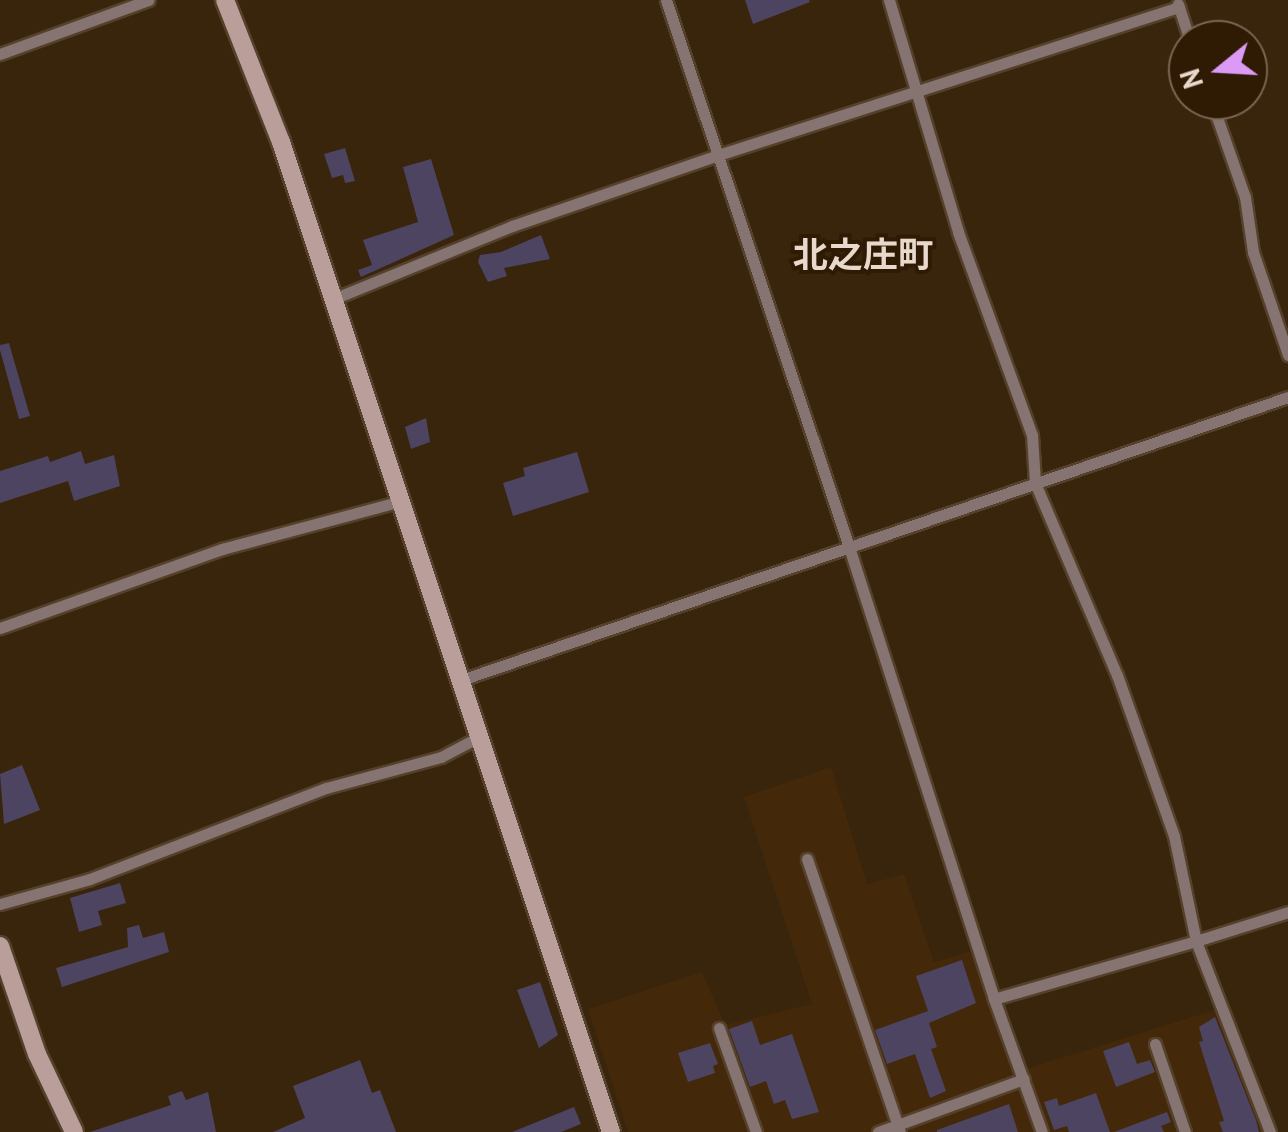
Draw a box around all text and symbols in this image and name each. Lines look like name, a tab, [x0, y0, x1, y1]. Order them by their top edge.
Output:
north arrow	[1168, 20, 1268, 120]
text: N	[1170, 64, 1211, 93]
district label: 北之庄町	[793, 233, 933, 275]

